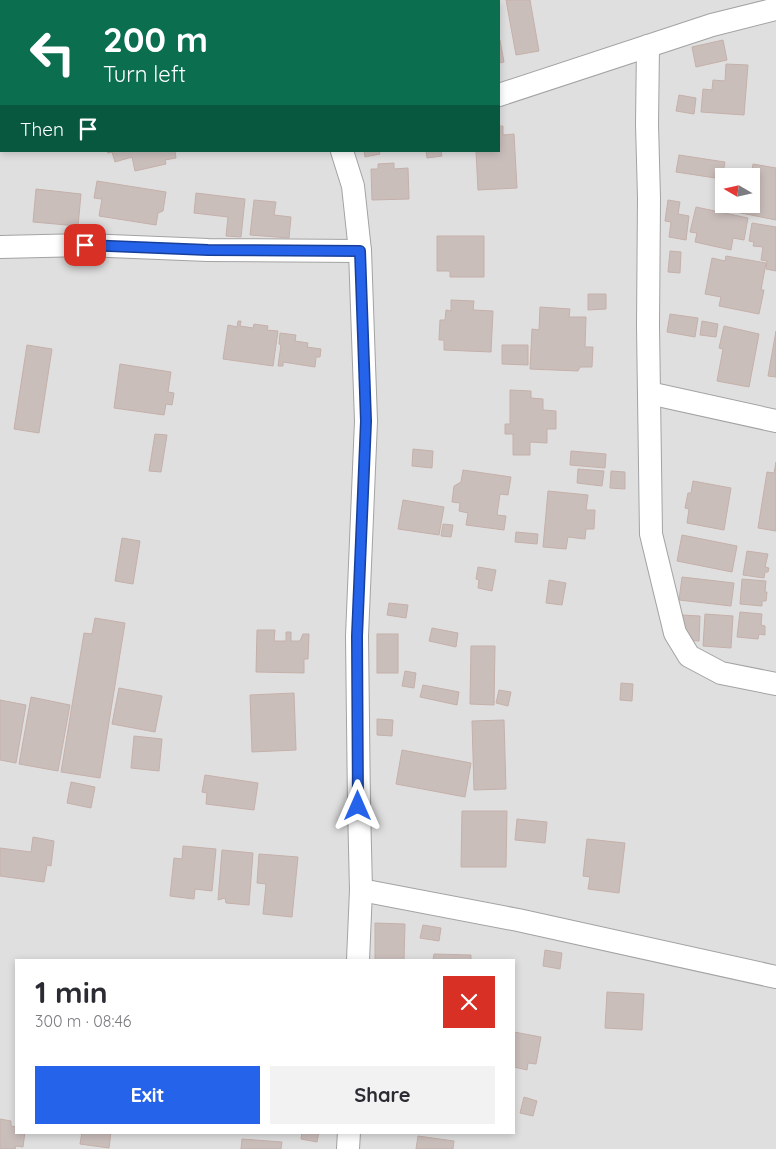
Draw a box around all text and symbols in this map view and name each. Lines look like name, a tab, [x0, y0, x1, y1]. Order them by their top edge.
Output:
text: 200 m	[103, 17, 208, 61]
icon: left	[20, 20, 85, 85]
text: Turn left	[103, 60, 186, 88]
icon: arrive	[74, 115, 102, 143]
text: Then	[20, 117, 64, 141]
north arrow	[715, 168, 760, 212]
map controls	[715, 168, 760, 213]
pin	[64, 224, 106, 266]
icon: arrive	[71, 231, 99, 259]
position arrow	[331, 779, 383, 831]
text: 1 min	[35, 973, 108, 1011]
button: close	[443, 976, 495, 1028]
text: 300 m · 08:46	[35, 1011, 131, 1031]
button: Exit	[35, 1066, 260, 1124]
button: Share	[270, 1066, 495, 1124]

